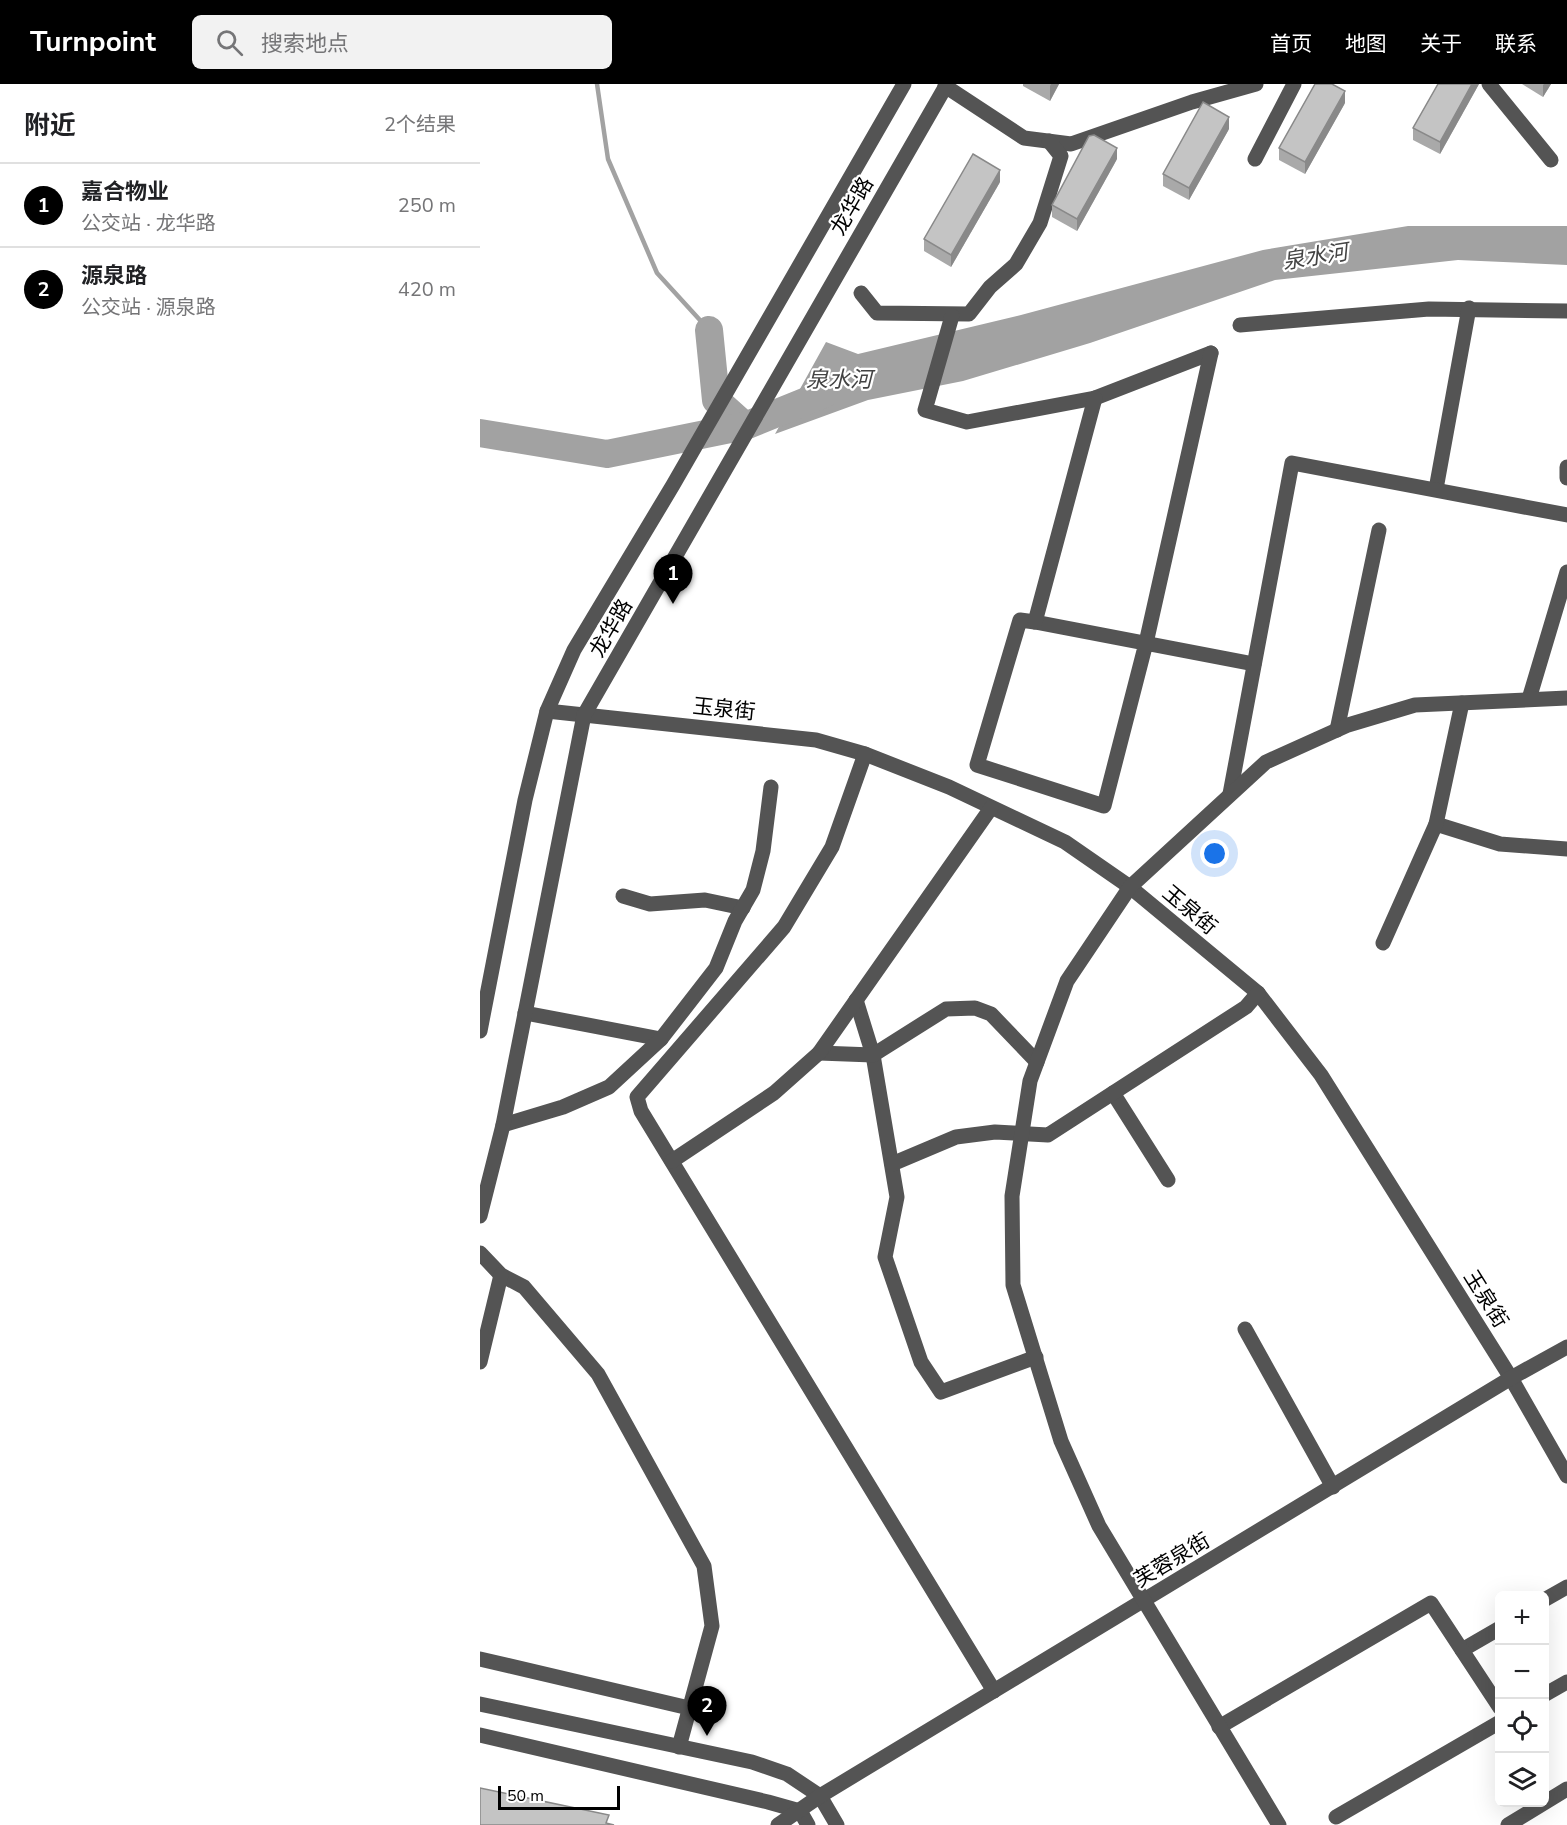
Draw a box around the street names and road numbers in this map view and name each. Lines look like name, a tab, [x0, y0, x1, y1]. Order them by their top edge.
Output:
street label: 龙华路	[824, 172, 880, 240]
street label: 龙华路	[583, 594, 639, 662]
street label: 玉泉街	[691, 692, 757, 726]
street label: 玉泉街	[1157, 879, 1223, 941]
street label: 玉泉街	[1457, 1265, 1515, 1333]
street label: 芙蓉泉街	[1129, 1526, 1215, 1594]

